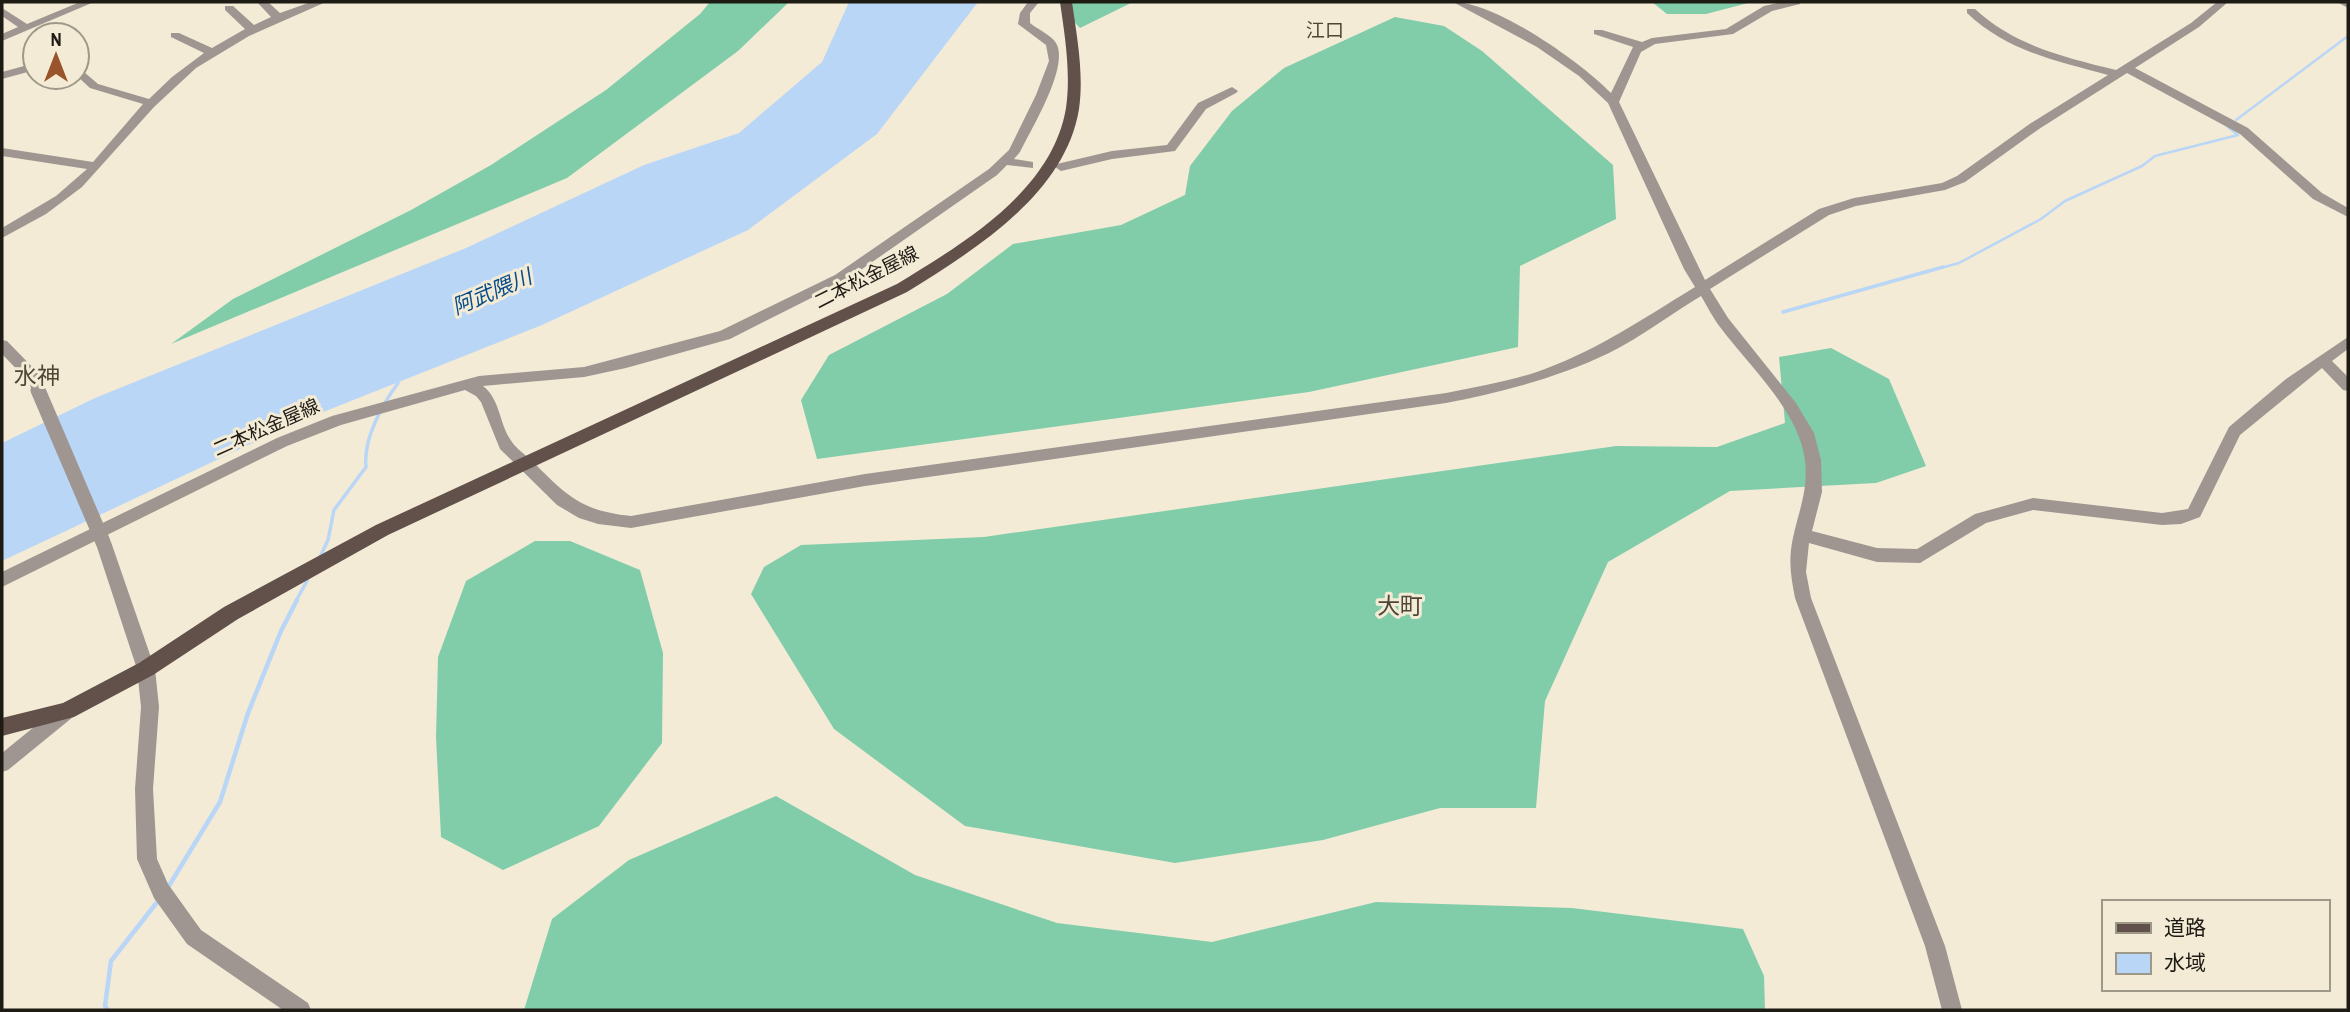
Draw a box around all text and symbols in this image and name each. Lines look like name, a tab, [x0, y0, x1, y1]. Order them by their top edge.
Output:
district label: 江口	[1306, 17, 1344, 43]
north arrow	[21, 21, 91, 91]
text: N	[50, 26, 62, 52]
street label: 二本松金屋線	[809, 240, 923, 314]
water label: 阿武隈川	[447, 261, 538, 321]
district label: 水神	[14, 360, 60, 391]
street label: 二本松金屋線	[209, 392, 323, 462]
district label: 大町	[1377, 590, 1423, 621]
legend	[2102, 900, 2329, 991]
text: 道路	[2164, 913, 2206, 942]
text: 水域	[2164, 948, 2206, 977]

